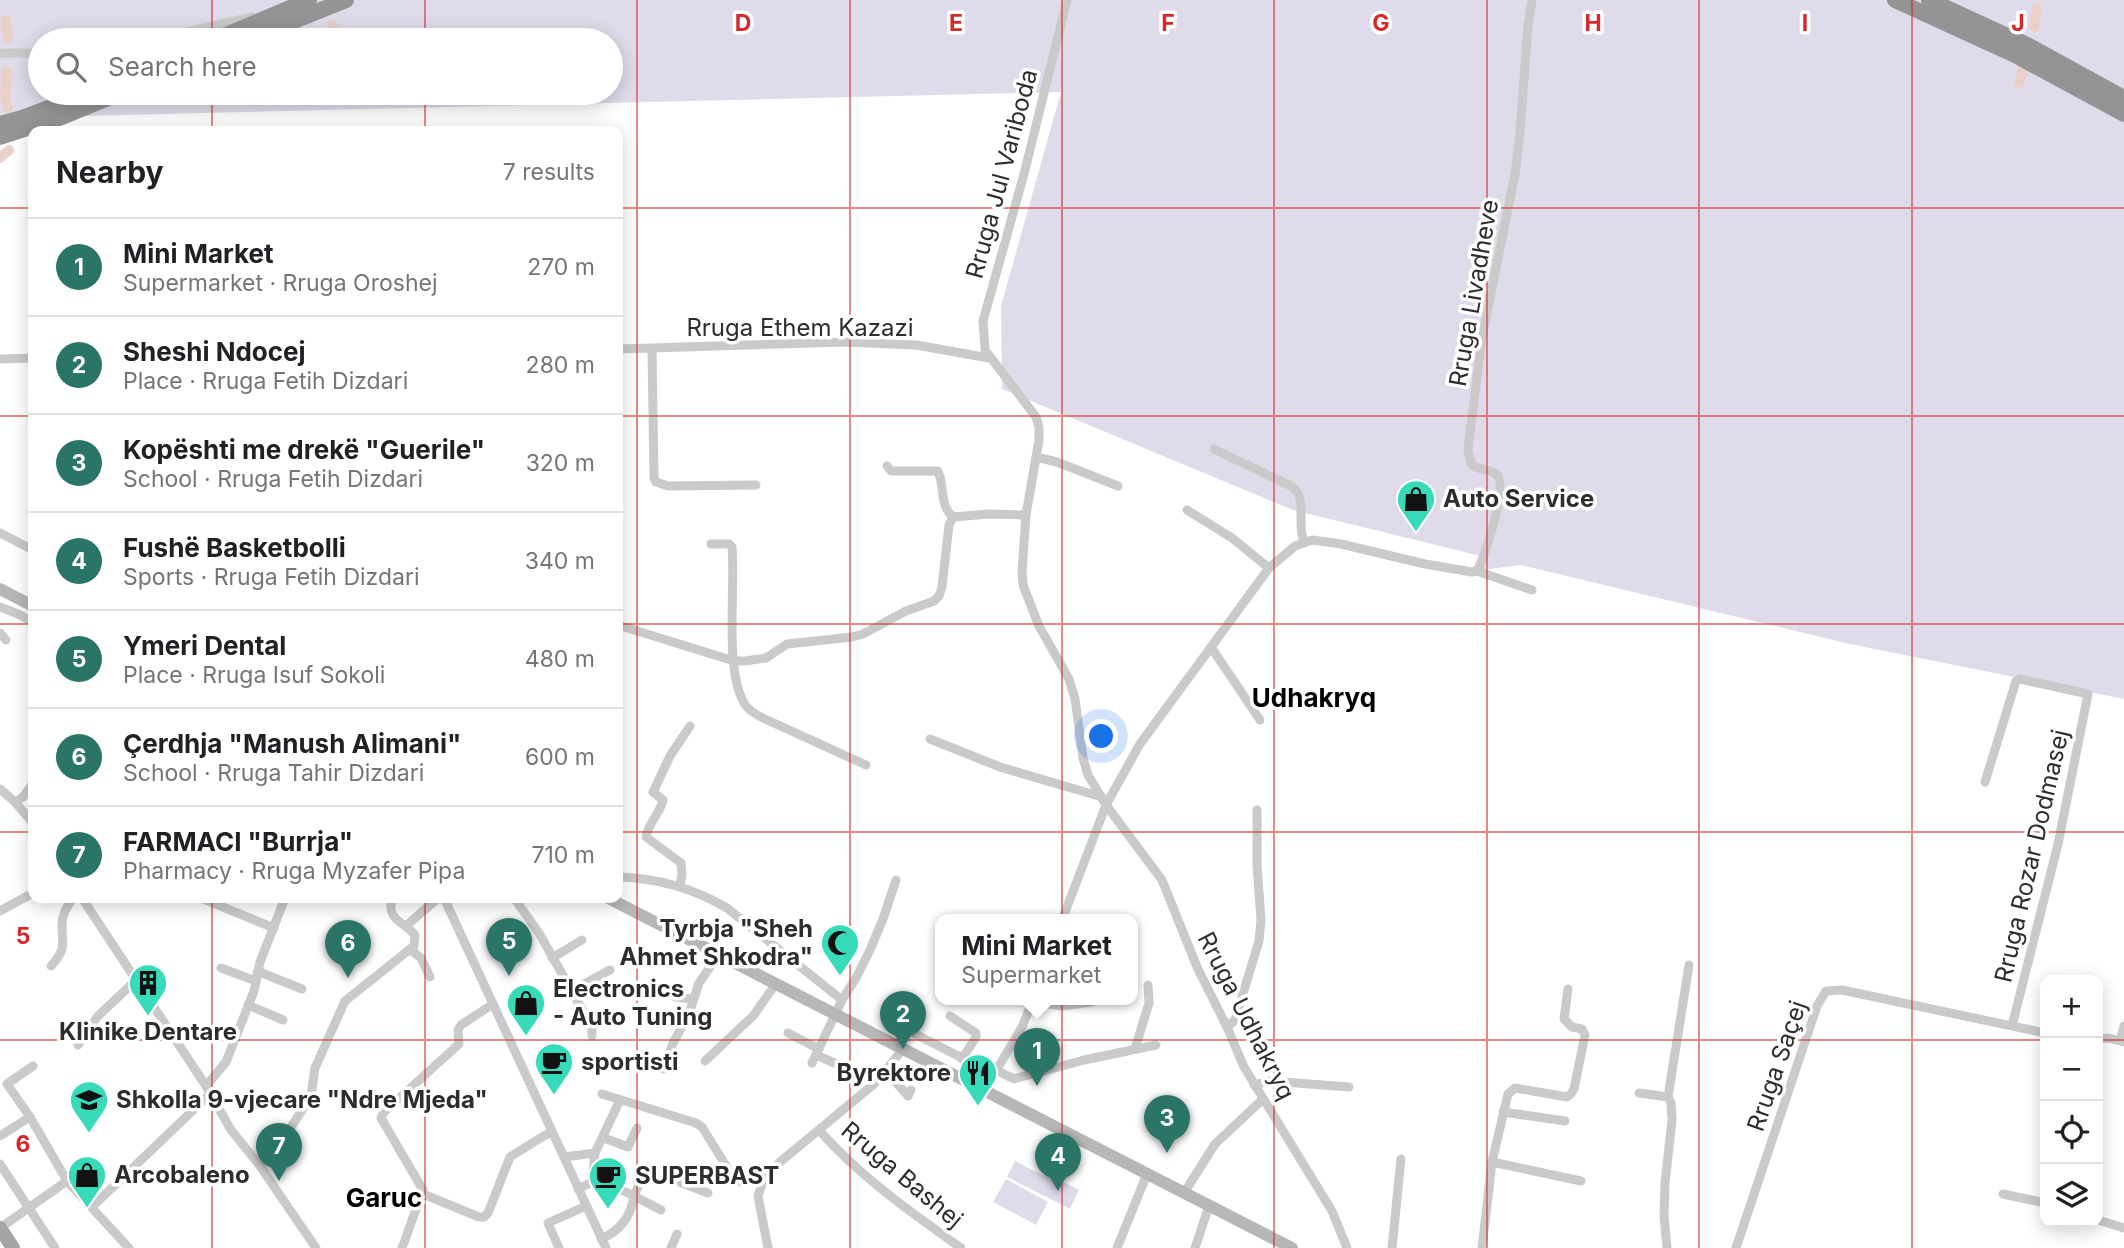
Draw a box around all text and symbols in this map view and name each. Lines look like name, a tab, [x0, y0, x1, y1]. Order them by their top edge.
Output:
text: D	[735, 9, 751, 37]
text: E	[949, 9, 963, 37]
text: F	[1161, 9, 1175, 37]
text: G	[1372, 9, 1390, 37]
text: H	[1584, 9, 1602, 37]
text: I	[1802, 9, 1808, 37]
text: J	[2011, 9, 2025, 37]
search box	[28, 28, 623, 105]
icon: search	[52, 48, 90, 86]
text: Search here	[108, 51, 257, 82]
street label: Rruga Jul Variboda	[960, 66, 1043, 282]
text: Nearby	[56, 154, 164, 190]
text: 7 results	[503, 158, 595, 186]
street label: Rruga Livadheve	[1443, 197, 1504, 389]
text: Mini Market	[123, 238, 273, 269]
text: 1	[74, 253, 84, 281]
text: 270 m	[527, 253, 595, 281]
text: Supermarket · Rruga Oroshej	[123, 269, 437, 297]
street label: Rruga Ethem Kazazi	[686, 313, 914, 342]
text: Sheshi Ndocej	[123, 336, 306, 367]
text: 2	[72, 351, 86, 379]
text: 280 m	[526, 351, 595, 379]
text: Place · Rruga Fetih Dizdari	[123, 367, 408, 395]
text: Kopështi me drekë "Guerile"	[123, 434, 485, 465]
text: 3	[72, 449, 86, 477]
text: 320 m	[526, 449, 595, 477]
text: School · Rruga Fetih Dizdari	[123, 465, 423, 493]
shop icon: Auto Service	[1395, 478, 1437, 533]
place label: Auto Service	[1443, 484, 1594, 513]
text: Fushë Basketbolli	[123, 532, 346, 563]
text: 4	[71, 547, 87, 575]
text: 340 m	[525, 547, 595, 575]
text: Sports · Rruga Fetih Dizdari	[123, 563, 420, 591]
text: Ymeri Dental	[123, 630, 286, 661]
text: 5	[72, 645, 86, 673]
text: 480 m	[525, 645, 595, 673]
text: Place · Rruga Isuf Sokoli	[123, 661, 385, 689]
district label: Udhakryq	[1252, 682, 1376, 713]
your location	[1084, 719, 1118, 753]
street label: Rruga Rozar Dodmasej	[1988, 727, 2075, 985]
text: Çerdhja "Manush Alimani"	[123, 728, 461, 759]
text: 6	[72, 743, 86, 771]
text: 600 m	[525, 743, 595, 771]
text: School · Rruga Tahir Dizdari	[123, 759, 424, 787]
text: FARMACI "Burrja"	[123, 826, 353, 857]
text: 7	[72, 841, 86, 869]
text: 710 m	[532, 841, 595, 869]
text: Pharmacy · Rruga Myzafer Pipa	[123, 857, 465, 885]
place label: Tyrbja "Sheh Ahmet Shkodra"	[619, 914, 813, 971]
popup	[935, 914, 1138, 1005]
pin: 5	[486, 918, 532, 976]
pin: 6	[325, 920, 371, 978]
text: 5	[16, 922, 30, 950]
mosque icon: Tyrbja "Sheh Ahmet Shkodra"	[819, 922, 861, 977]
street label: Rruga Udhakryq	[1192, 927, 1301, 1104]
text: Mini Market	[961, 930, 1112, 961]
text: Supermarket	[961, 961, 1101, 989]
building icon: Klinike Dentare	[127, 962, 169, 1017]
place label: Electronics - Auto Tuning	[553, 974, 712, 1031]
map controls	[2040, 975, 2103, 1227]
button: +	[2040, 975, 2103, 1038]
shop icon: Electronics - Auto Tuning	[505, 982, 547, 1037]
pin: 2	[880, 991, 926, 1049]
street label: Rruga Saçej	[1741, 997, 1812, 1135]
place label: Klinike Dentare	[59, 1017, 237, 1046]
pin: 1	[1014, 1028, 1060, 1086]
button: −	[2040, 1038, 2103, 1101]
cafe icon: sportisti	[533, 1041, 575, 1096]
place label: sportisti	[581, 1047, 679, 1076]
restaurant icon: Byrektore	[957, 1052, 999, 1107]
place label: Byrektore	[837, 1058, 951, 1087]
school or university icon: Shkolla 9-vjecare "Ndre Mjeda"	[68, 1079, 110, 1134]
place label: Shkolla 9-vjecare "Ndre Mjeda"	[116, 1085, 488, 1114]
pin: 3	[1144, 1095, 1190, 1153]
button: locate	[2040, 1101, 2103, 1164]
street label: Rruga Bashej	[836, 1115, 969, 1234]
pin: 7	[256, 1123, 302, 1181]
text: 6	[16, 1130, 30, 1158]
pin: 4	[1035, 1133, 1081, 1191]
shop icon: Arcobaleno	[66, 1154, 108, 1209]
cafe icon: SUPERBAST	[587, 1155, 629, 1210]
place label: Arcobaleno	[114, 1160, 250, 1189]
place label: SUPERBAST	[635, 1161, 779, 1190]
button: layers	[2040, 1164, 2103, 1227]
district label: Garuc	[346, 1182, 422, 1213]

